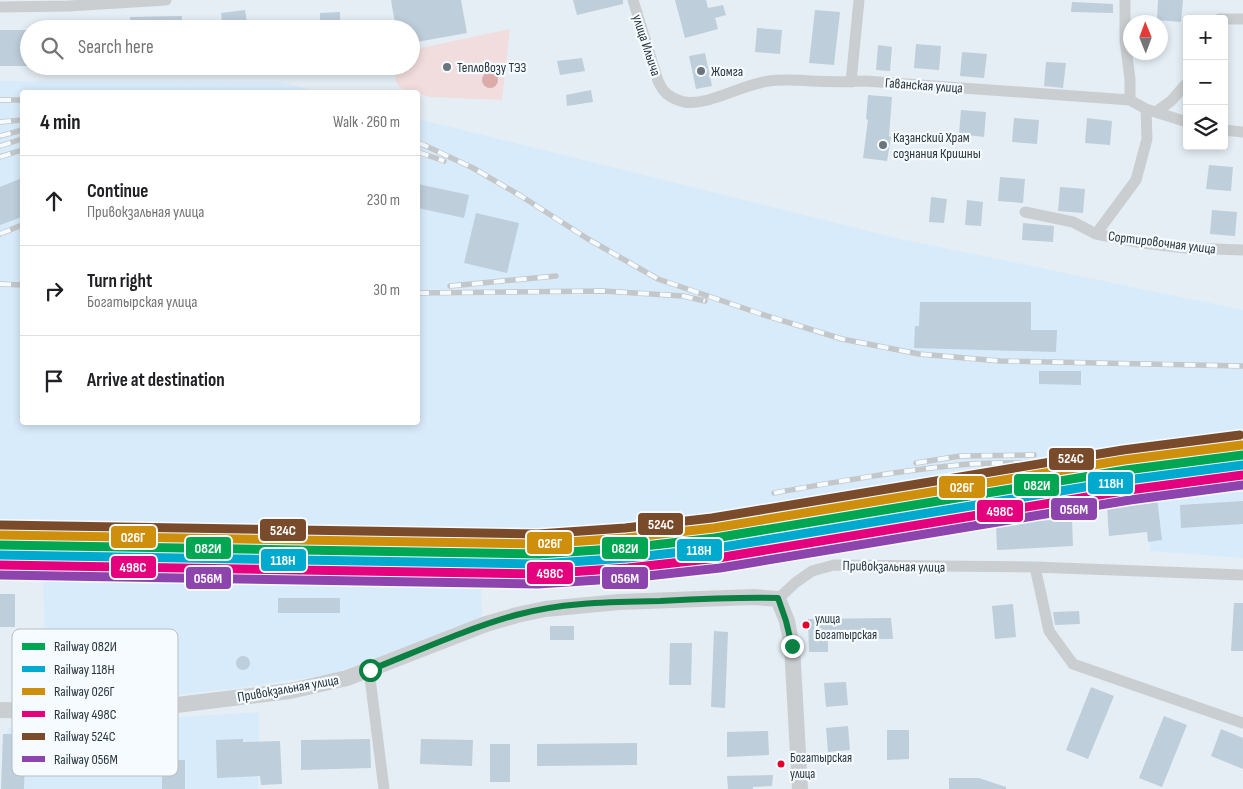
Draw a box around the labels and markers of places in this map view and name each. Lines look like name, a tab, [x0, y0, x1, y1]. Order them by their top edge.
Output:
place label: Тепловозу ТЭ3	[457, 59, 526, 76]
marker: Тепловозу ТЭ3	[441, 61, 453, 73]
place label: Жомга	[711, 63, 743, 80]
marker: Жомга	[695, 65, 707, 77]
place label: Казанский Храм сознания Кришны	[893, 129, 981, 162]
marker: Казанский Храм сознания Кришны	[877, 139, 889, 151]
place label: улица Богатырская	[815, 611, 877, 643]
marker: улица Богатырская	[801, 620, 811, 630]
place label: Богатырская улица	[790, 750, 852, 782]
marker: Богатырская улица	[776, 759, 786, 769]

